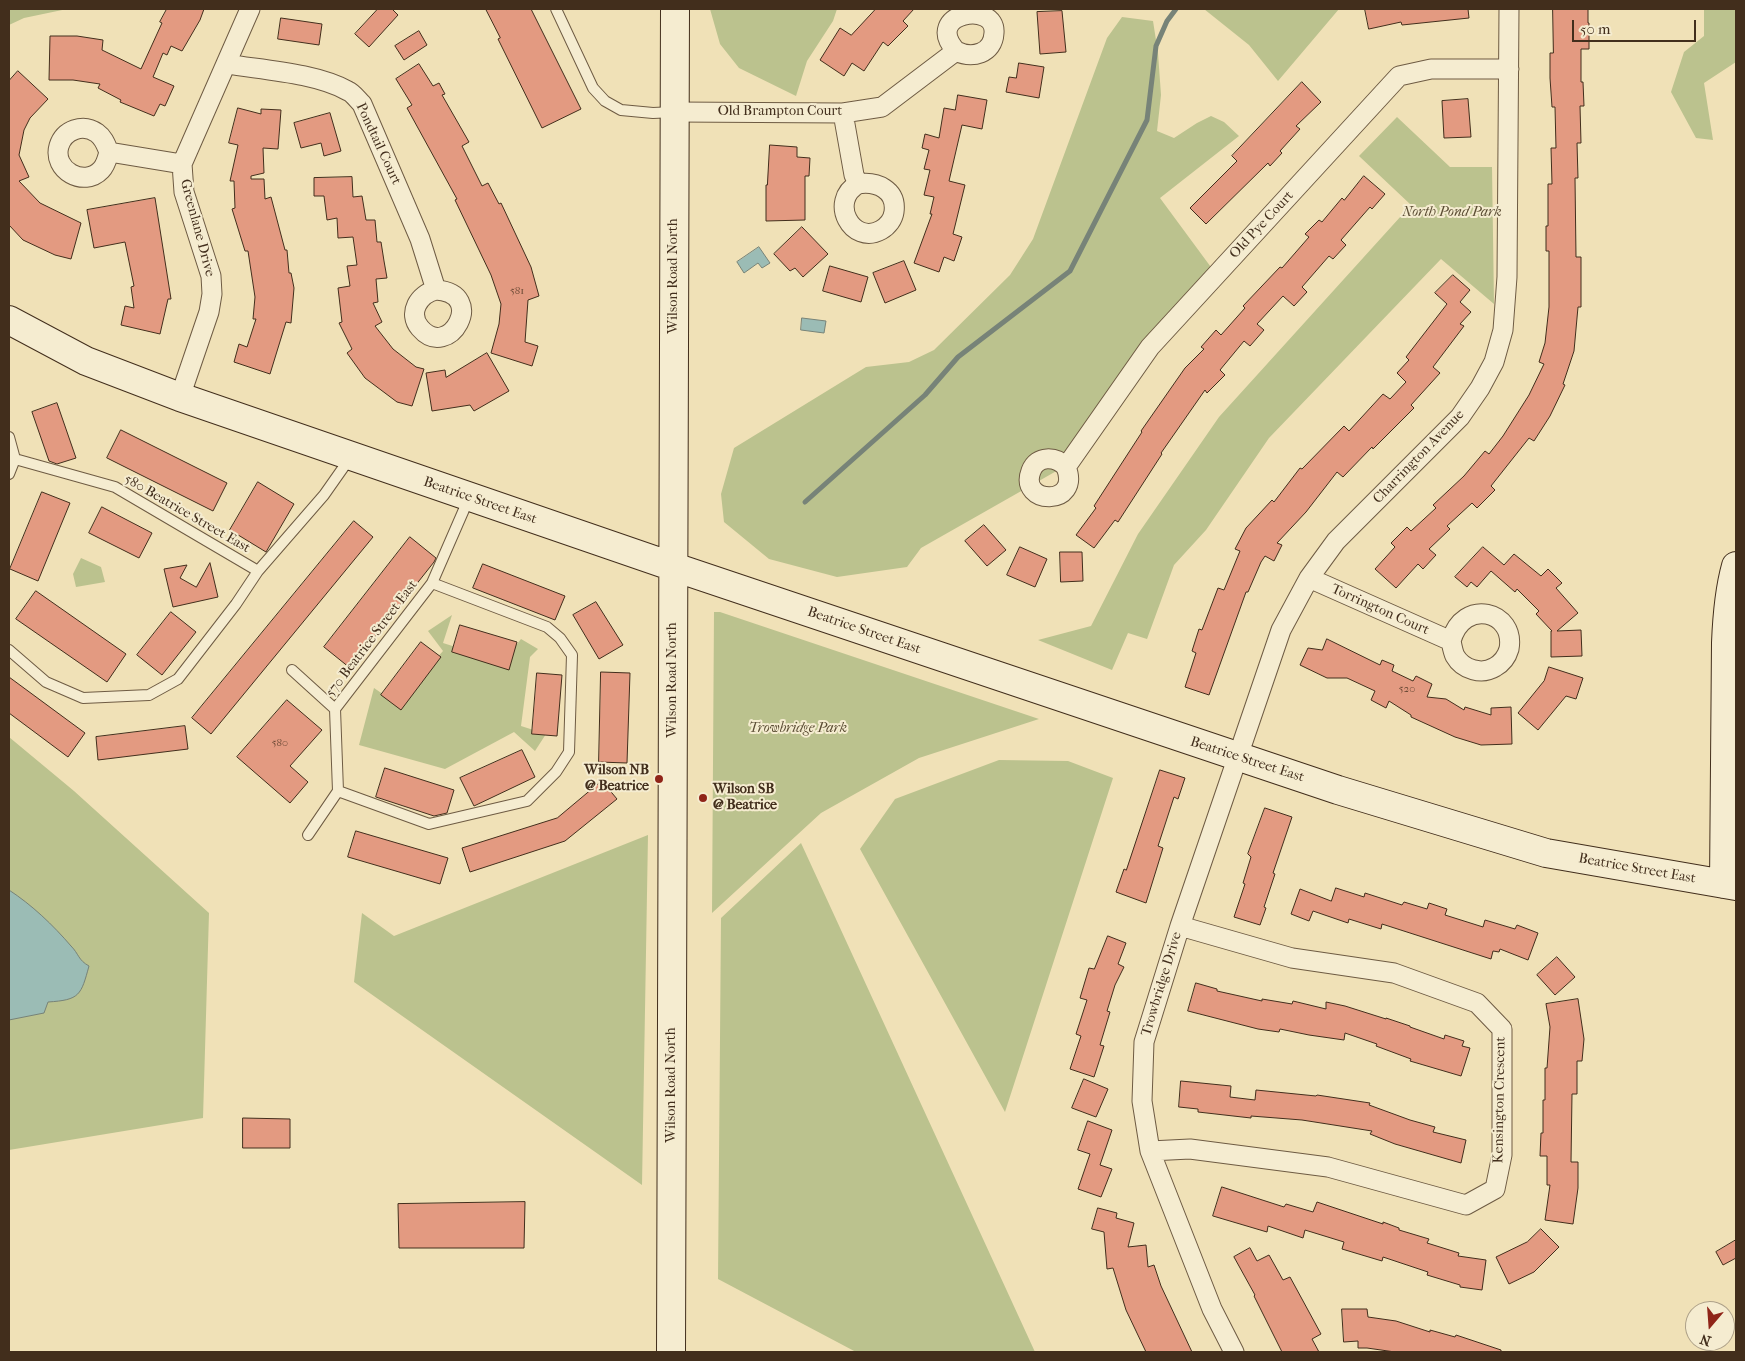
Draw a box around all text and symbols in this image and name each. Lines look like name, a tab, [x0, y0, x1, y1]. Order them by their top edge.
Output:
scale bar	[1575, 10, 1699, 42]
text: 50 m	[1580, 20, 1610, 38]
street label: Pondtail Court	[352, 100, 404, 188]
street label: Old Brampton Court	[718, 104, 842, 120]
street label: Greenlane Drive	[176, 177, 218, 279]
street label: Old Pye Court	[1226, 188, 1298, 262]
park label: North Pond Park	[1402, 205, 1502, 221]
street label: Wilson Road North	[666, 218, 682, 334]
house number: 581	[510, 284, 524, 298]
street label: Charrington Avenue	[1370, 407, 1468, 507]
street label: 580 Beatrice Street East	[121, 471, 253, 557]
street label: Beatrice Street East	[421, 474, 539, 528]
street label: 570 Beatrice Street East	[323, 577, 421, 701]
street label: Torrington Court	[1328, 581, 1432, 639]
street label: Beatrice Street East	[805, 604, 923, 658]
street label: Wilson Road North	[665, 622, 681, 738]
house number: 520	[1399, 682, 1415, 696]
park label: Trowbridge Park	[749, 721, 847, 737]
street label: Beatrice Street East	[1188, 734, 1306, 786]
house number: 580	[272, 736, 288, 750]
place label: Wilson NB @ Beatrice	[584, 763, 649, 796]
marker: Wilson NB @ Beatrice	[653, 773, 665, 785]
place label: Wilson SB @ Beatrice	[713, 782, 777, 814]
marker: Wilson SB @ Beatrice	[697, 792, 709, 804]
street label: Beatrice Street East	[1577, 850, 1697, 888]
street label: Trowbridge Drive	[1138, 930, 1186, 1038]
street label: Wilson Road North	[664, 1027, 680, 1143]
street label: Kensington Crescent	[1490, 1037, 1510, 1163]
north arrow	[1685, 1301, 1735, 1351]
text: N	[1698, 1330, 1713, 1350]

